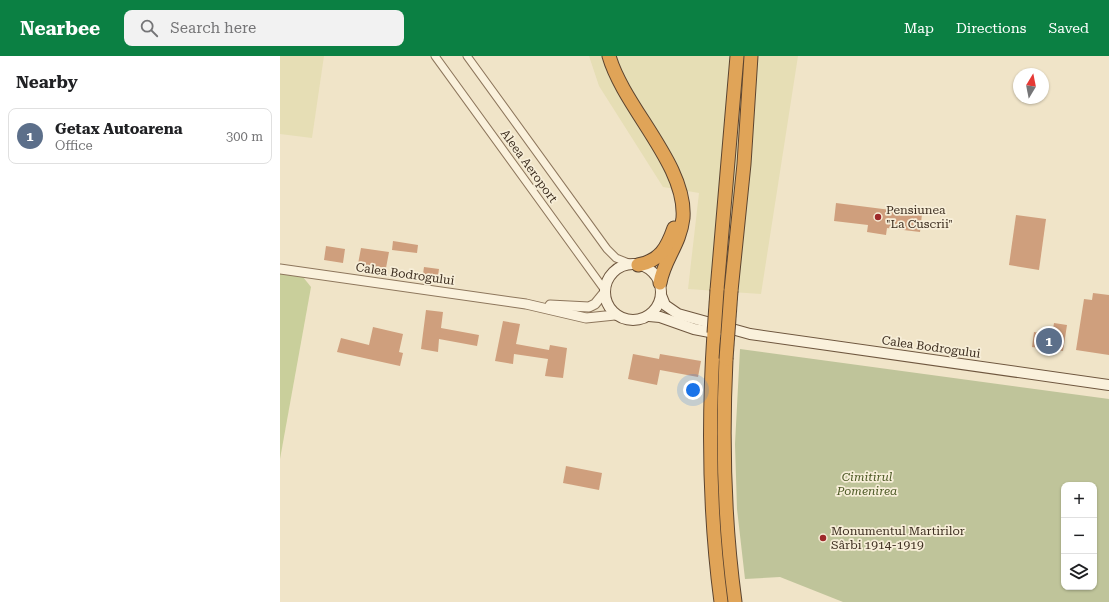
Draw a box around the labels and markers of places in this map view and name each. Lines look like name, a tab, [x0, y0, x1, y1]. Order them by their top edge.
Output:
place label: Pensiunea "La Cuscrii"	[886, 203, 953, 231]
marker: Pensiunea "La Cuscrii"	[873, 212, 883, 222]
pin: 1	[1036, 326, 1062, 356]
place label: Monumentul Martirilor Sârbi 1914-1919	[831, 524, 965, 552]
marker: Monumentul Martirilor Sârbi 1914-1919	[818, 533, 828, 543]

